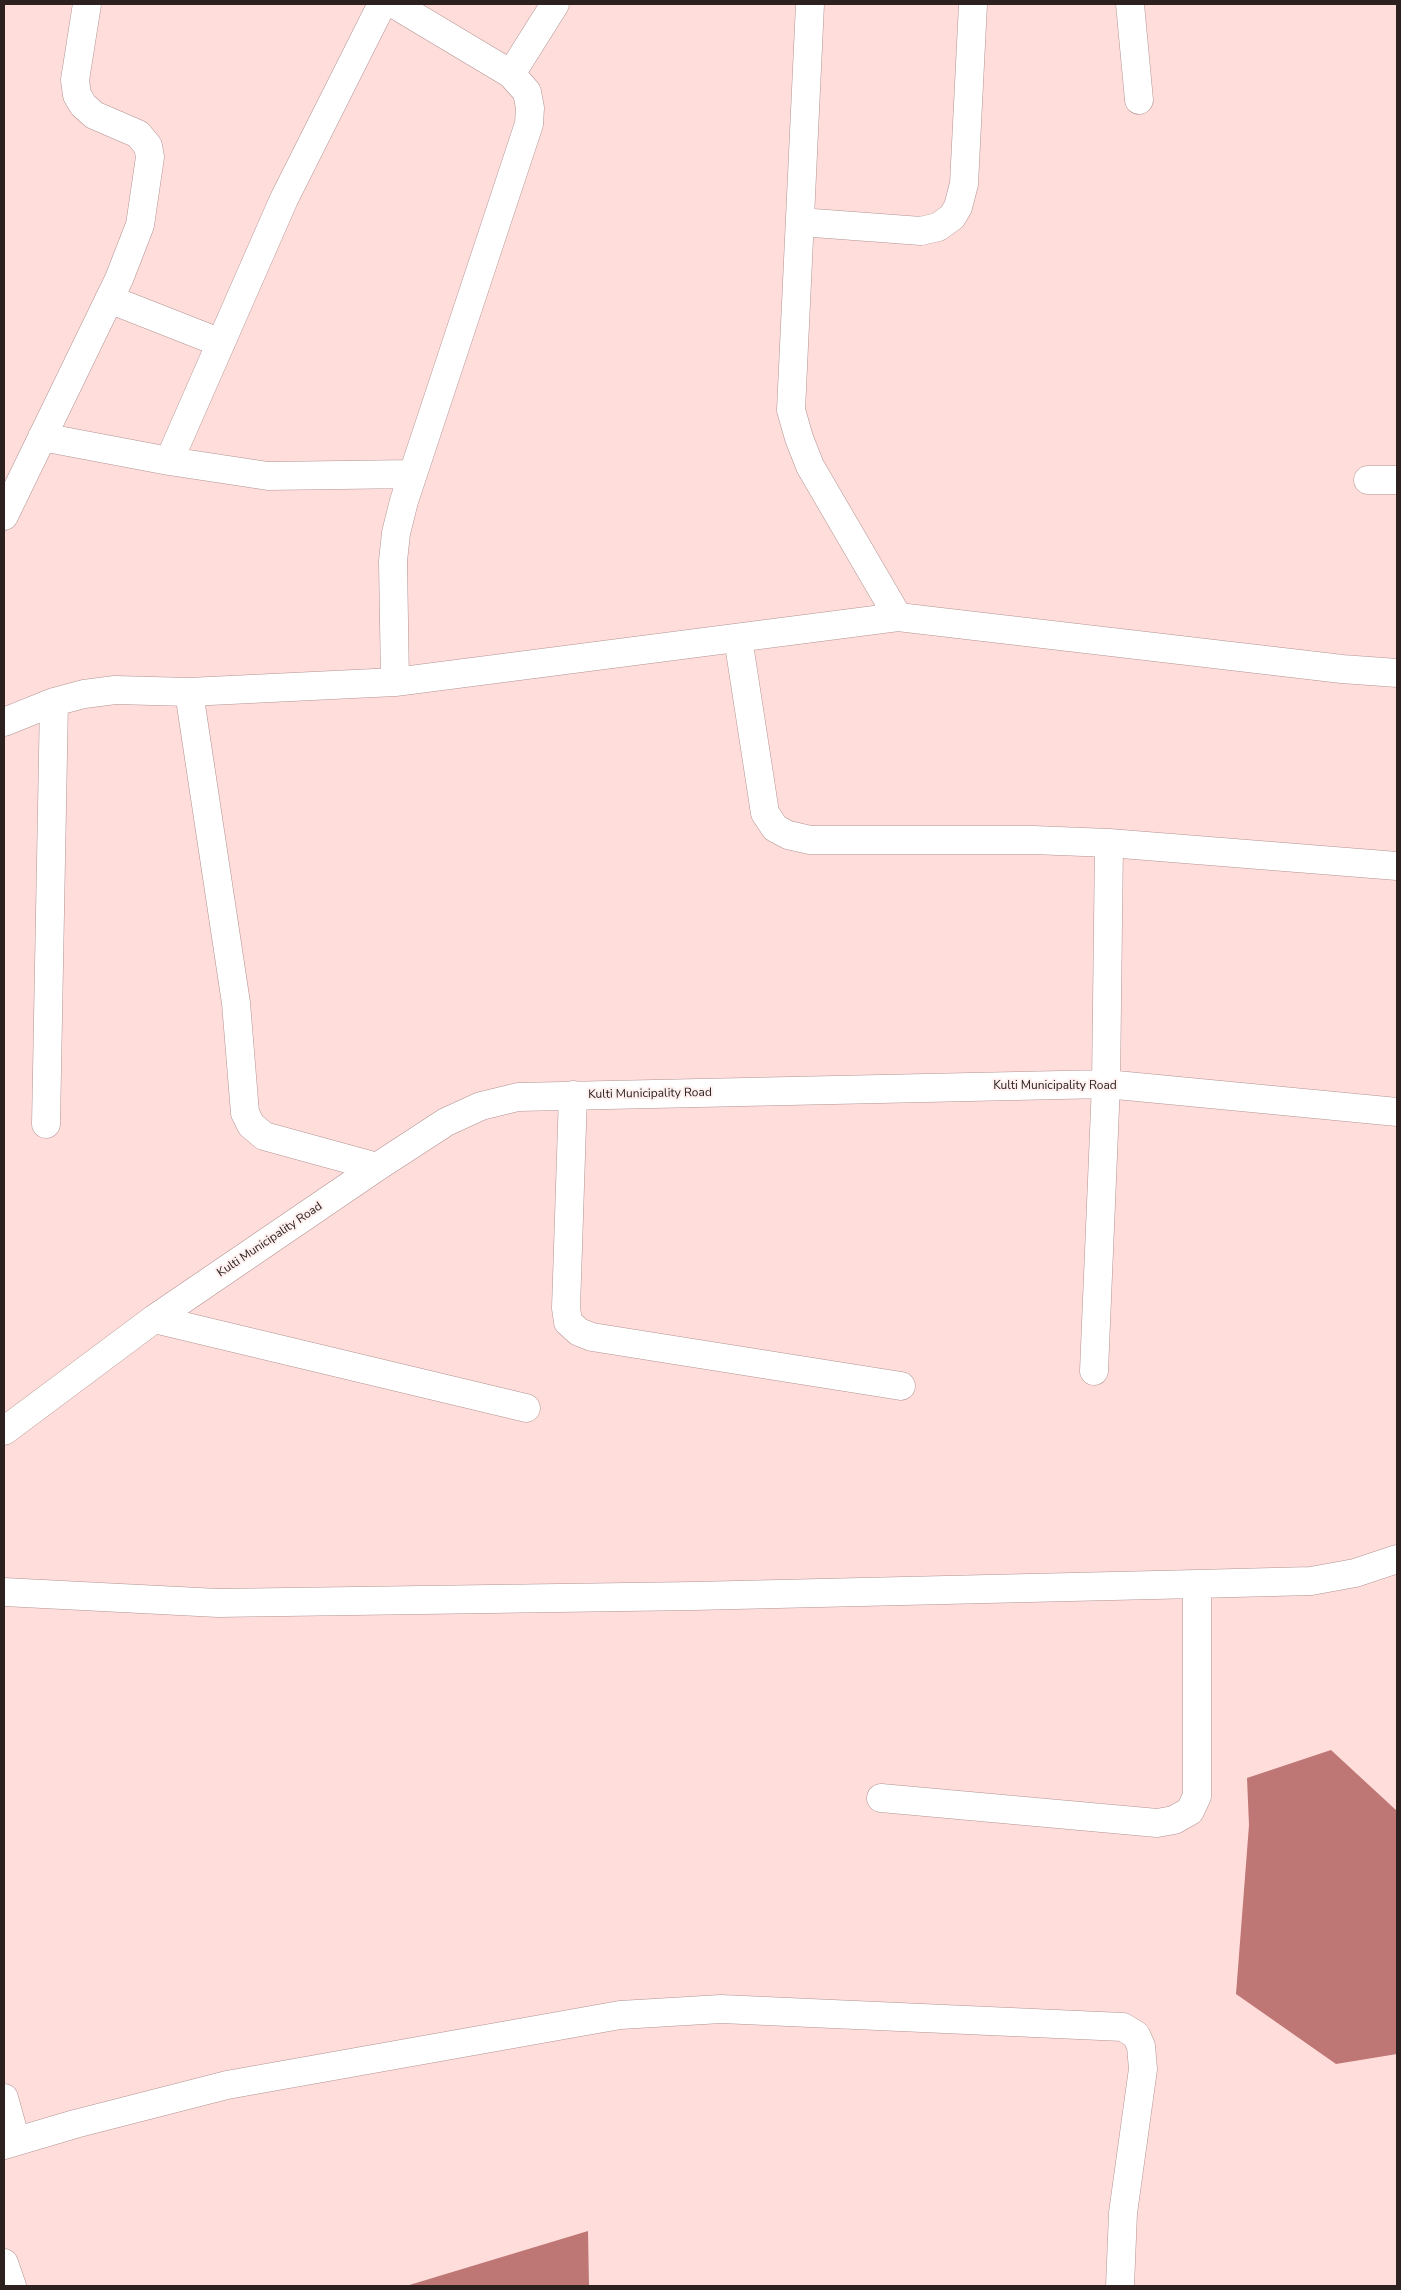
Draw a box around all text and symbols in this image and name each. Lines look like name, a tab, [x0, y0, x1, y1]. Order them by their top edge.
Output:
street label: Kulti Municipality Road	[993, 1079, 1117, 1093]
street label: Kulti Municipality Road	[588, 1086, 712, 1102]
street label: Kulti Municipality Road	[215, 1199, 325, 1281]

